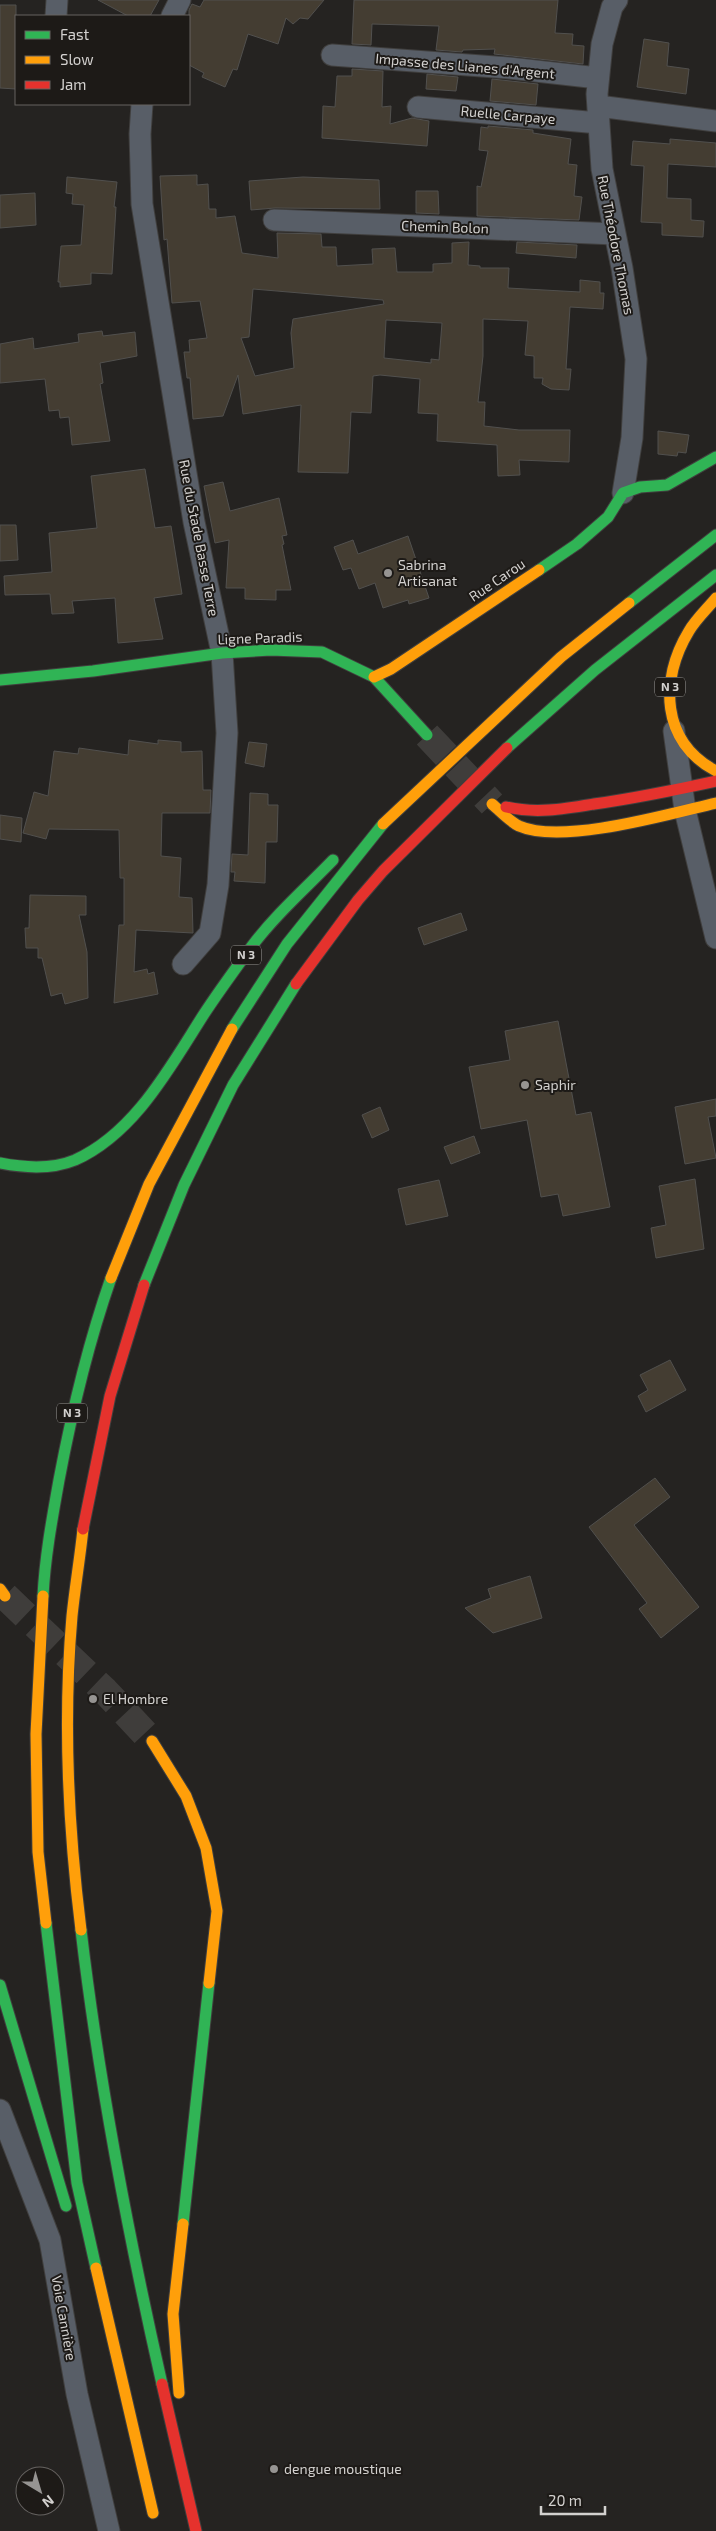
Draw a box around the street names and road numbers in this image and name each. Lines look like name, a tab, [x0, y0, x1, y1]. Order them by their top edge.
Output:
street label: Impasse des Lianes d'Argent	[375, 49, 555, 82]
street label: Ruelle Carpaye	[460, 102, 556, 127]
street label: Rue Théodore Thomas	[595, 174, 638, 316]
street label: Chemin Bolon	[401, 216, 489, 237]
street label: Rue du Stade Basse Terre	[176, 458, 223, 618]
street label: Rue Carou	[465, 555, 528, 605]
street label: Ligne Paradis	[217, 628, 303, 647]
road number: N 3	[655, 678, 685, 696]
road number: N 3	[231, 946, 261, 964]
road number: N 3	[57, 1404, 87, 1422]
street label: Voie Cannière	[49, 2274, 80, 2362]

